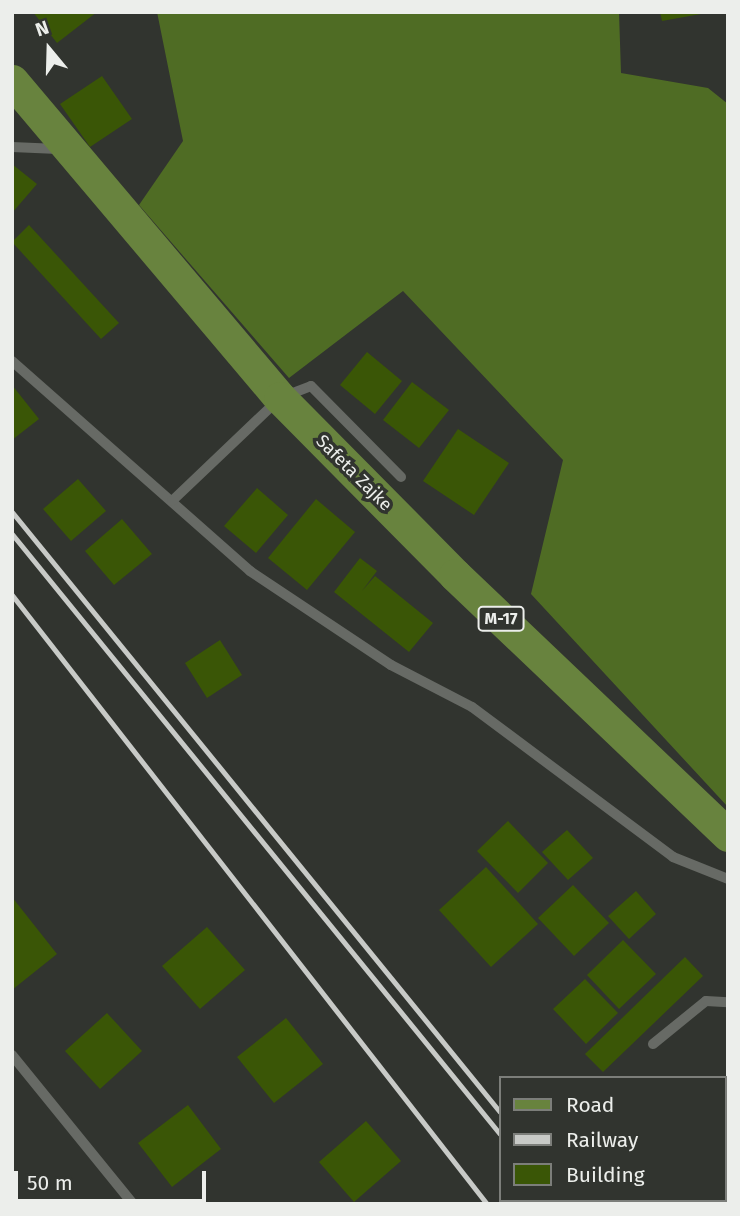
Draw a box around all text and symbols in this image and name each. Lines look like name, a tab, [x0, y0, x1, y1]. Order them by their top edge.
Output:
north arrow	[14, 14, 84, 84]
text: N	[32, 16, 52, 42]
street label: Safeta Zajke	[311, 430, 397, 516]
road number: M-17	[476, 606, 526, 632]
legend	[498, 1076, 726, 1202]
text: Road	[566, 1092, 614, 1118]
text: Railway	[566, 1127, 638, 1153]
scale bar	[18, 1156, 210, 1200]
text: Building	[566, 1162, 645, 1188]
text: 50 m	[27, 1170, 73, 1196]

